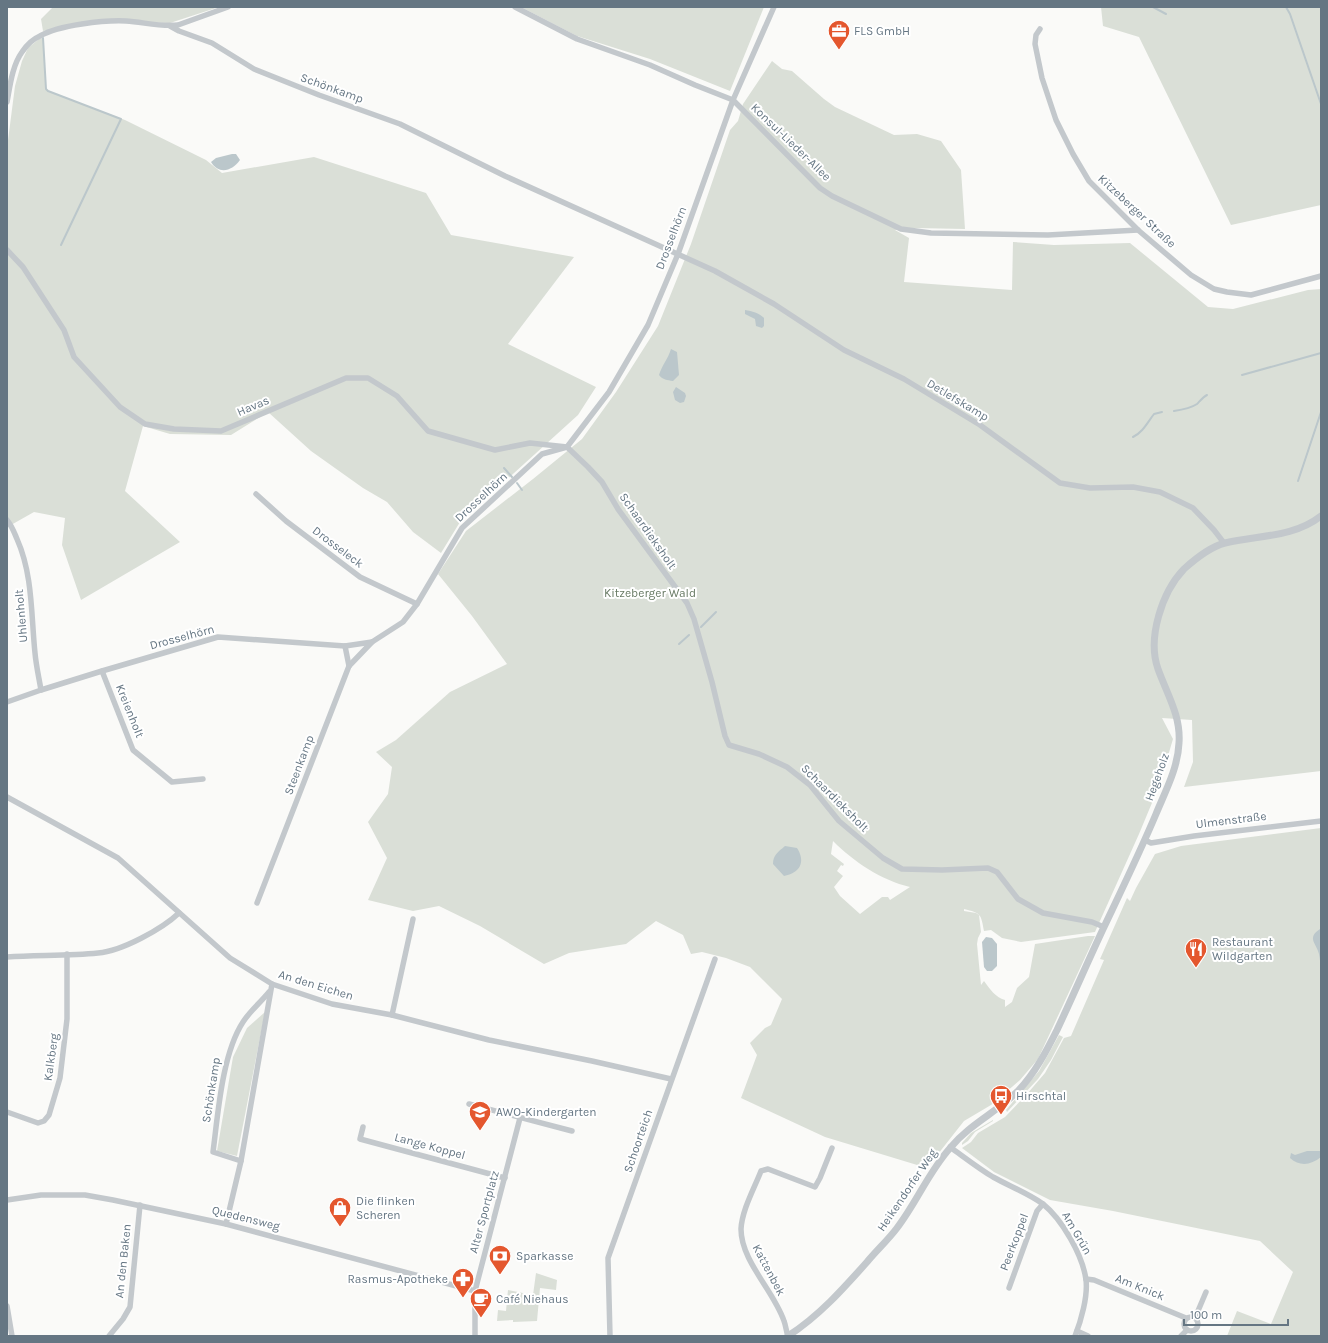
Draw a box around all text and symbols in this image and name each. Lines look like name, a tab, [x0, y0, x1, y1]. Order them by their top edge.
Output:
office icon: FLS GmbH	[826, 18, 852, 51]
place label: FLS GmbH	[854, 24, 910, 38]
street label: Schönkamp	[299, 70, 365, 106]
street label: Konsul-Lieder-Allee	[748, 100, 834, 184]
street label: Kitzeberger Straße	[1095, 171, 1179, 251]
street label: Drosselhörn	[653, 205, 689, 271]
street label: Detlefskamp	[924, 376, 992, 424]
street label: Havas	[235, 393, 271, 419]
street label: Drosselhörn	[452, 469, 510, 525]
street label: Schaardieksholt	[617, 490, 680, 572]
street label: Drosseleck	[310, 523, 366, 571]
park label: Kitzeberger Wald	[604, 586, 696, 600]
street label: Uhlenholt	[12, 588, 30, 643]
street label: Drosselhörn	[148, 622, 216, 652]
street label: Kreienholt	[113, 682, 147, 740]
street label: Steenkamp	[281, 733, 317, 797]
street label: Hegeholz	[1142, 751, 1172, 803]
street label: Schaardieksholt	[798, 761, 872, 835]
street label: Ulmenstraße	[1195, 809, 1267, 831]
place label: Restaurant Wildgarten	[1212, 935, 1273, 963]
restaurant icon: Restaurant Wildgarten	[1183, 936, 1209, 969]
street label: An den Eichen	[277, 967, 355, 1003]
street label: Kalkberg	[41, 1032, 61, 1082]
street label: Schönkamp	[199, 1056, 223, 1124]
bus stop icon: Hirschtal	[988, 1083, 1014, 1116]
place label: Hirschtal	[1016, 1089, 1066, 1103]
school or university icon: AWO-Kindergarten	[467, 1099, 493, 1132]
place label: AWO-Kindergarten	[496, 1105, 596, 1119]
street label: Schoorteich	[621, 1108, 655, 1174]
street label: Lange Koppel	[393, 1130, 467, 1162]
street label: Heikendorfer Weg	[874, 1146, 940, 1234]
street label: Alter Sportplatz	[466, 1169, 502, 1255]
place label: Die flinken Scheren	[356, 1194, 415, 1222]
shop icon: Die flinken Scheren	[327, 1195, 353, 1228]
street label: Quedensweg	[210, 1203, 282, 1233]
street label: Am Grün	[1059, 1209, 1095, 1257]
street label: Peerkoppel	[997, 1211, 1031, 1273]
street label: An den Baken	[112, 1223, 134, 1299]
street label: Kattenbek	[750, 1242, 789, 1298]
bank icon: Sparkasse	[487, 1243, 513, 1276]
place label: Sparkasse	[516, 1249, 573, 1263]
pharmacy icon: Rasmus-Apotheke	[450, 1266, 476, 1299]
street label: Am Knick	[1113, 1271, 1167, 1303]
place label: Rasmus-Apotheke	[347, 1272, 448, 1286]
cafe icon: Café Niehaus	[468, 1286, 494, 1319]
place label: Café Niehaus	[496, 1292, 568, 1306]
scale bar	[1184, 1301, 1288, 1327]
text: 100 m	[1190, 1308, 1222, 1322]

